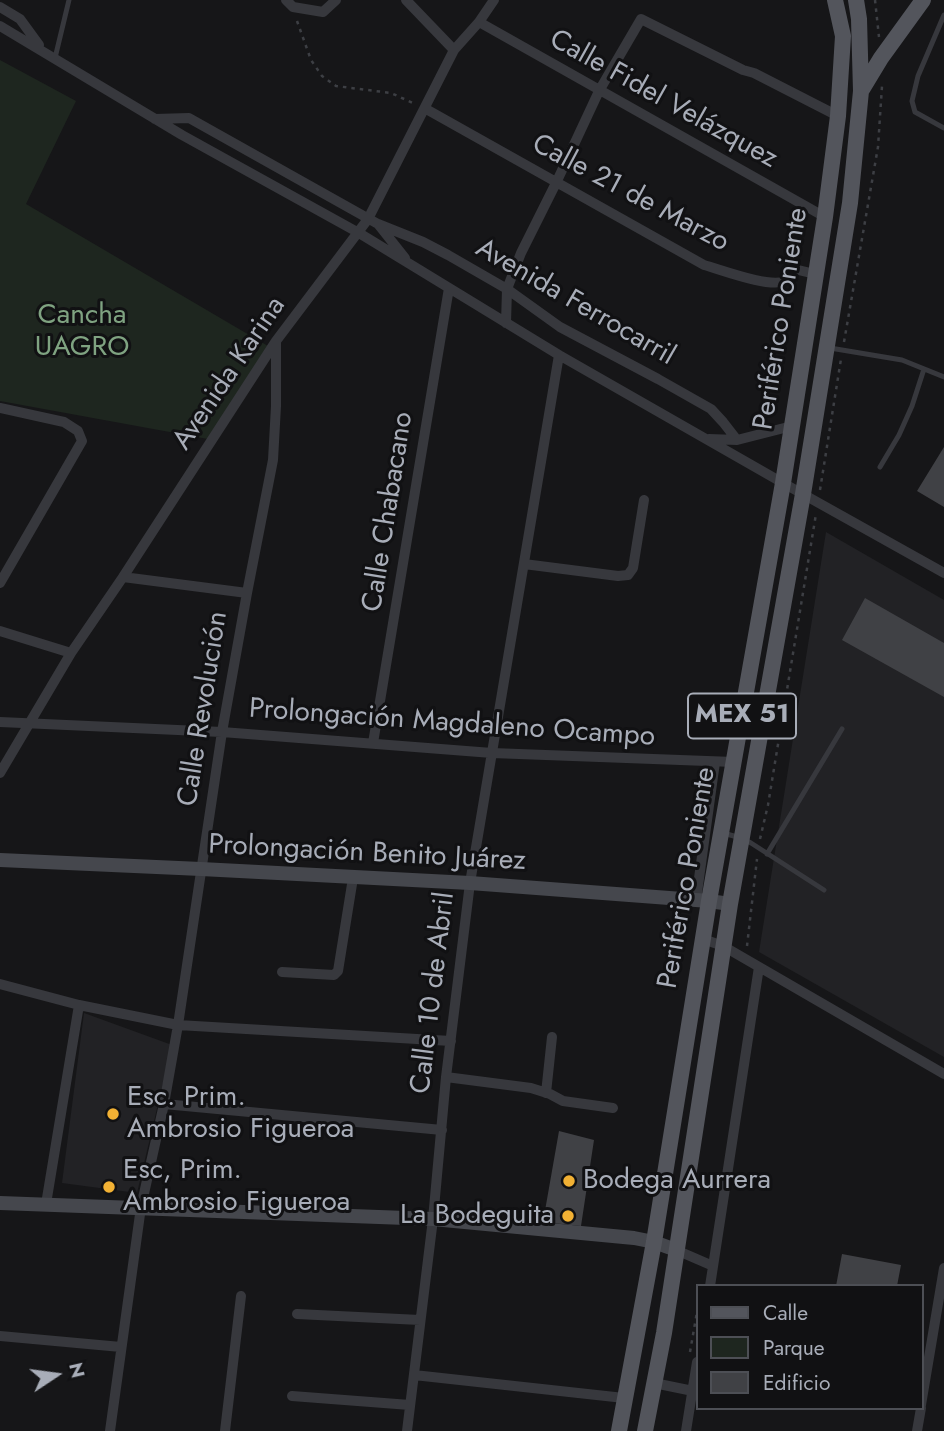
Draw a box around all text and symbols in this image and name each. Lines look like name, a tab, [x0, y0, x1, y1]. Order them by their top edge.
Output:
street label: Calle Fidel Velázquez	[543, 23, 783, 177]
street label: Calle 21 de Marzo	[526, 128, 734, 260]
street label: Periférico Poniente	[748, 206, 816, 432]
street label: Avenida Ferrocarril	[469, 232, 681, 374]
street label: Avenida Karina	[166, 291, 294, 457]
park label: Cancha UAGRO	[35, 299, 129, 365]
street label: Calle Chabacano	[357, 410, 421, 614]
street label: Calle Revolución	[172, 609, 236, 809]
street label: Prolongación Magdaleno Ocampo	[248, 693, 656, 755]
road number: MEX 51	[688, 694, 796, 738]
street label: Periférico Poniente	[652, 765, 724, 991]
street label: Prolongación Benito Juárez	[208, 829, 526, 879]
street label: Calle 10 de Abril	[405, 890, 463, 1096]
place label: Esc. Prim. Ambrosio Figueroa	[127, 1081, 354, 1147]
marker: Esc. Prim. Ambrosio Figueroa	[105, 1106, 121, 1122]
place label: Esc, Prim. Ambrosio Figueroa	[123, 1154, 350, 1220]
place label: Bodega Aurrera	[583, 1164, 771, 1198]
marker: Bodega Aurrera	[561, 1173, 577, 1189]
marker: Esc, Prim. Ambrosio Figueroa	[101, 1179, 117, 1195]
place label: La Bodeguita	[400, 1199, 554, 1233]
marker: La Bodeguita	[560, 1208, 576, 1224]
legend	[696, 1284, 923, 1410]
text: Calle	[763, 1298, 808, 1328]
text: Parque	[763, 1333, 825, 1363]
north arrow	[21, 1340, 91, 1410]
text: N	[62, 1360, 92, 1381]
text: Edificio	[763, 1368, 830, 1398]

